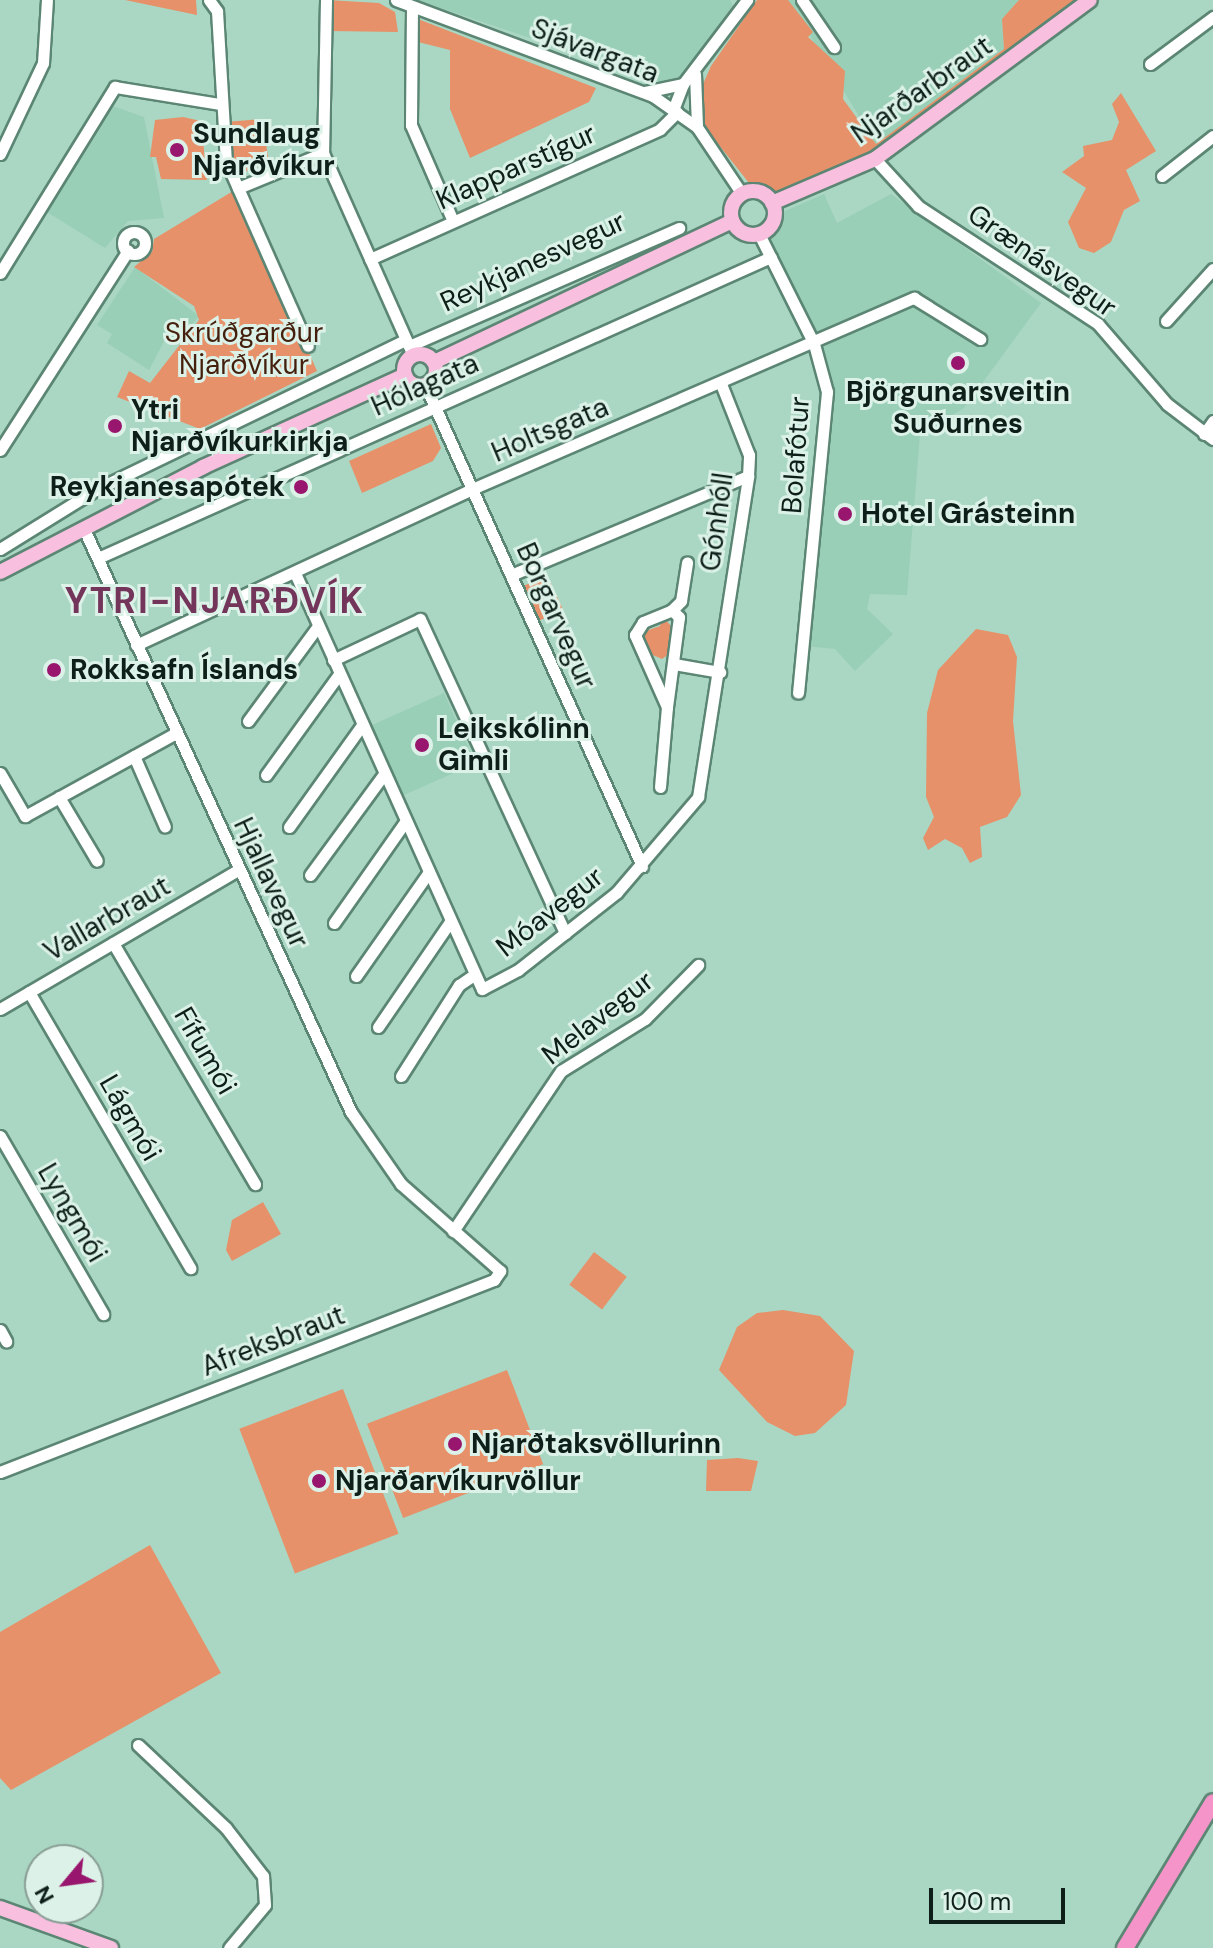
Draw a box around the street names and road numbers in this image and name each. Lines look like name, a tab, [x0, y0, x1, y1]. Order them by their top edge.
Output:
street label: Sjávargata	[527, 11, 663, 91]
street label: Njarðarbraut	[845, 29, 999, 151]
street label: Klapparstígur	[431, 117, 601, 217]
street label: Grænásvegur	[961, 197, 1123, 325]
street label: Reykjanesvegur	[435, 205, 631, 319]
street label: Hólagata	[366, 347, 484, 423]
street label: Holtsgata	[487, 390, 613, 470]
street label: Bolafótur	[775, 395, 817, 515]
street label: Gónhóll	[693, 471, 741, 573]
street label: Borgarvegur	[509, 538, 603, 694]
street label: Hjallavegur	[226, 812, 316, 954]
street label: Móavegur	[490, 860, 610, 964]
street label: Vallarbraut	[38, 869, 176, 969]
street label: Melavegur	[536, 964, 660, 1072]
street label: Fífumói	[167, 1001, 243, 1101]
street label: Lágmói	[92, 1069, 168, 1167]
street label: Lyngmói	[30, 1158, 114, 1268]
street label: Afreksbraut	[197, 1298, 349, 1384]

